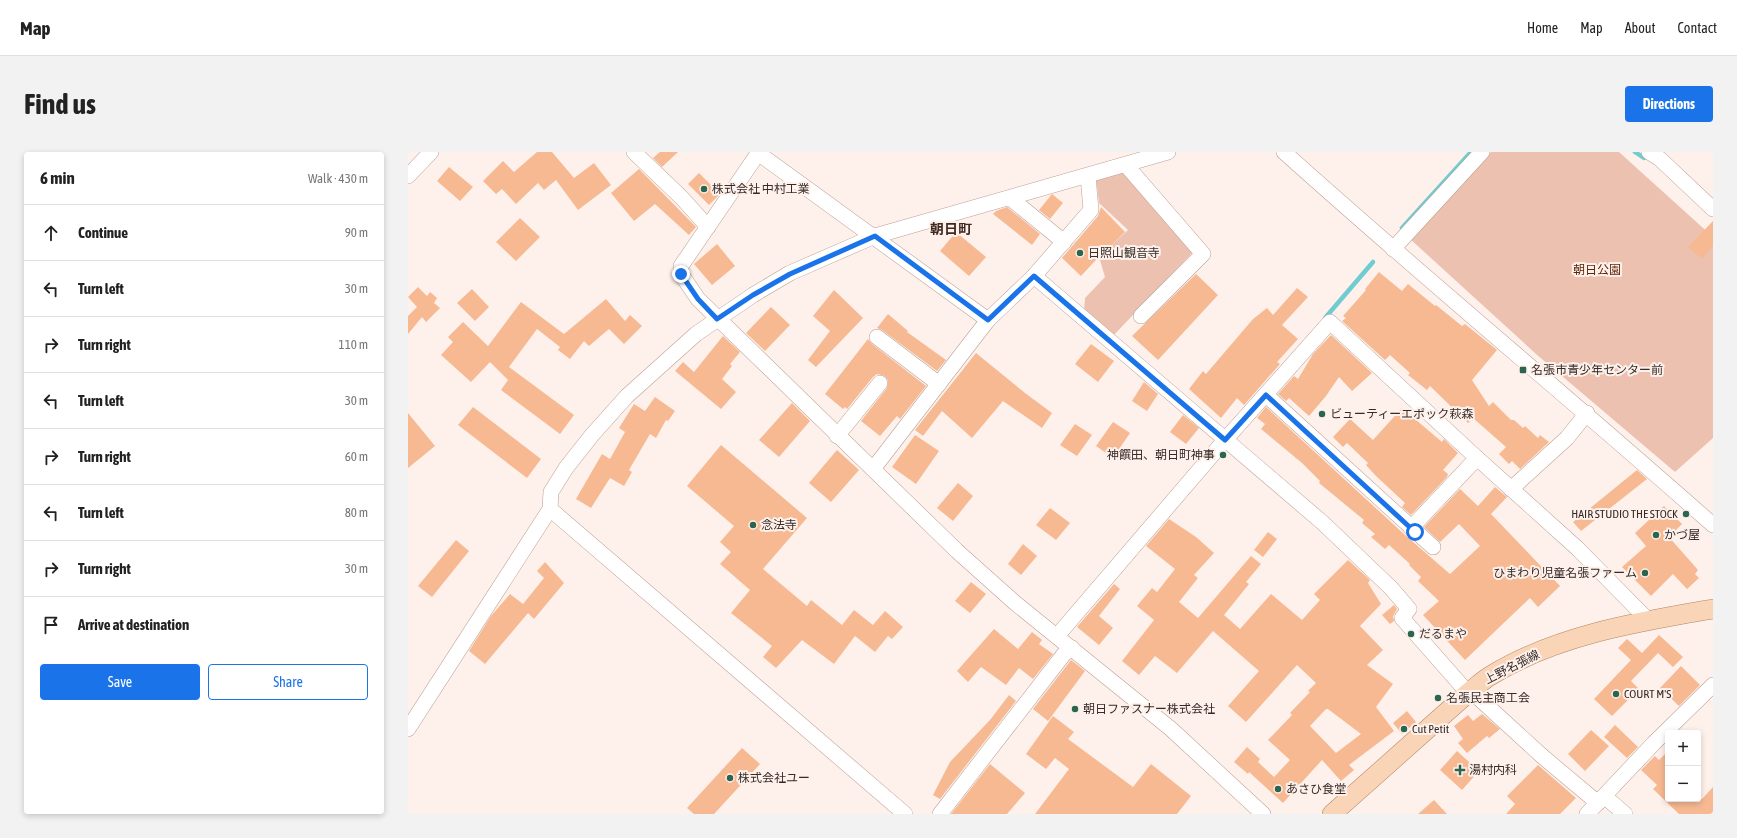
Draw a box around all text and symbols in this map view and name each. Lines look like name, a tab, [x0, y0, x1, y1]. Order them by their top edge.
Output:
text: Map	[20, 17, 51, 39]
text: Home	[1527, 20, 1558, 36]
text: Map	[1580, 20, 1603, 36]
text: About	[1625, 20, 1656, 36]
text: Contact	[1678, 20, 1717, 36]
button: Directions	[1625, 86, 1713, 122]
text: Find us	[24, 88, 96, 120]
text: 6 min	[40, 168, 75, 188]
text: Walk · 430 m	[308, 171, 368, 186]
place label: 株式会社 中村工業	[712, 182, 810, 196]
marker: 株式会社 中村工業	[699, 184, 709, 194]
district label: 朝日町	[930, 221, 972, 237]
icon: ahead	[40, 222, 62, 244]
text: Continue	[78, 224, 128, 241]
text: 90 m	[345, 225, 368, 240]
place label: 日照山観音寺	[1088, 246, 1160, 260]
marker: 日照山観音寺	[1075, 248, 1085, 258]
park label: 朝日公園	[1573, 263, 1621, 277]
route end	[672, 265, 690, 283]
icon: left	[40, 278, 62, 300]
text: Turn left	[78, 280, 124, 297]
text: 30 m	[345, 281, 368, 296]
icon: right	[40, 334, 62, 356]
text: Turn right	[78, 336, 131, 353]
text: 110 m	[339, 337, 368, 352]
place label: 名張市青少年センター前	[1531, 363, 1663, 377]
marker: 名張市青少年センター前	[1518, 365, 1528, 375]
icon: left	[40, 390, 62, 412]
text: Turn left	[78, 392, 124, 409]
text: 30 m	[345, 393, 368, 408]
place label: ビューティーエポック萩森	[1330, 407, 1473, 421]
marker: ビューティーエポック萩森	[1317, 409, 1327, 419]
icon: right	[40, 446, 62, 468]
text: Turn right	[78, 448, 131, 465]
place label: 神饌田、朝日町神事	[1107, 448, 1215, 462]
text: 60 m	[345, 449, 368, 464]
marker: 神饌田、朝日町神事	[1218, 450, 1228, 460]
icon: left	[40, 502, 62, 524]
text: Turn left	[78, 504, 124, 521]
text: 80 m	[345, 505, 368, 520]
place label: HAIR STUDIO THE STOCK	[1571, 507, 1678, 521]
marker: HAIR STUDIO THE STOCK	[1681, 509, 1691, 519]
place label: 念法寺	[761, 518, 797, 532]
marker: 念法寺	[748, 520, 758, 530]
route start	[1406, 523, 1424, 541]
place label: かづ屋	[1664, 528, 1700, 542]
marker: かづ屋	[1651, 530, 1661, 540]
icon: right	[40, 558, 62, 580]
text: Turn right	[78, 560, 131, 577]
text: 30 m	[345, 561, 368, 576]
place label: ひまわり児童名張ファーム	[1493, 566, 1637, 580]
marker: ひまわり児童名張ファーム	[1640, 568, 1650, 578]
icon: arrive	[40, 614, 62, 636]
text: Arrive at destination	[78, 616, 189, 633]
place label: だるまや	[1419, 627, 1467, 641]
marker: だるまや	[1406, 629, 1416, 639]
street label: 上野名張線	[1482, 647, 1542, 687]
button: Save	[40, 664, 200, 700]
button: Share	[208, 664, 368, 700]
place label: COURT M'S	[1624, 687, 1671, 701]
marker: COURT M'S	[1611, 689, 1621, 699]
place label: 名張民主商工会	[1446, 691, 1530, 705]
marker: 名張民主商工会	[1433, 693, 1443, 703]
place label: 朝日ファスナー株式会社	[1083, 702, 1215, 716]
marker: 朝日ファスナー株式会社	[1070, 704, 1080, 714]
place label: Cut Petit	[1412, 722, 1450, 736]
marker: Cut Petit	[1399, 724, 1409, 734]
map controls	[1665, 730, 1701, 802]
button: +	[1665, 730, 1701, 766]
place label: 湯村内科	[1469, 763, 1517, 777]
marker: 湯村内科	[1454, 764, 1466, 776]
button: −	[1665, 766, 1701, 802]
place label: 株式会社ユー	[738, 771, 810, 785]
marker: 株式会社ユー	[725, 773, 735, 783]
place label: あさひ食堂	[1286, 782, 1346, 796]
marker: あさひ食堂	[1273, 784, 1283, 794]

